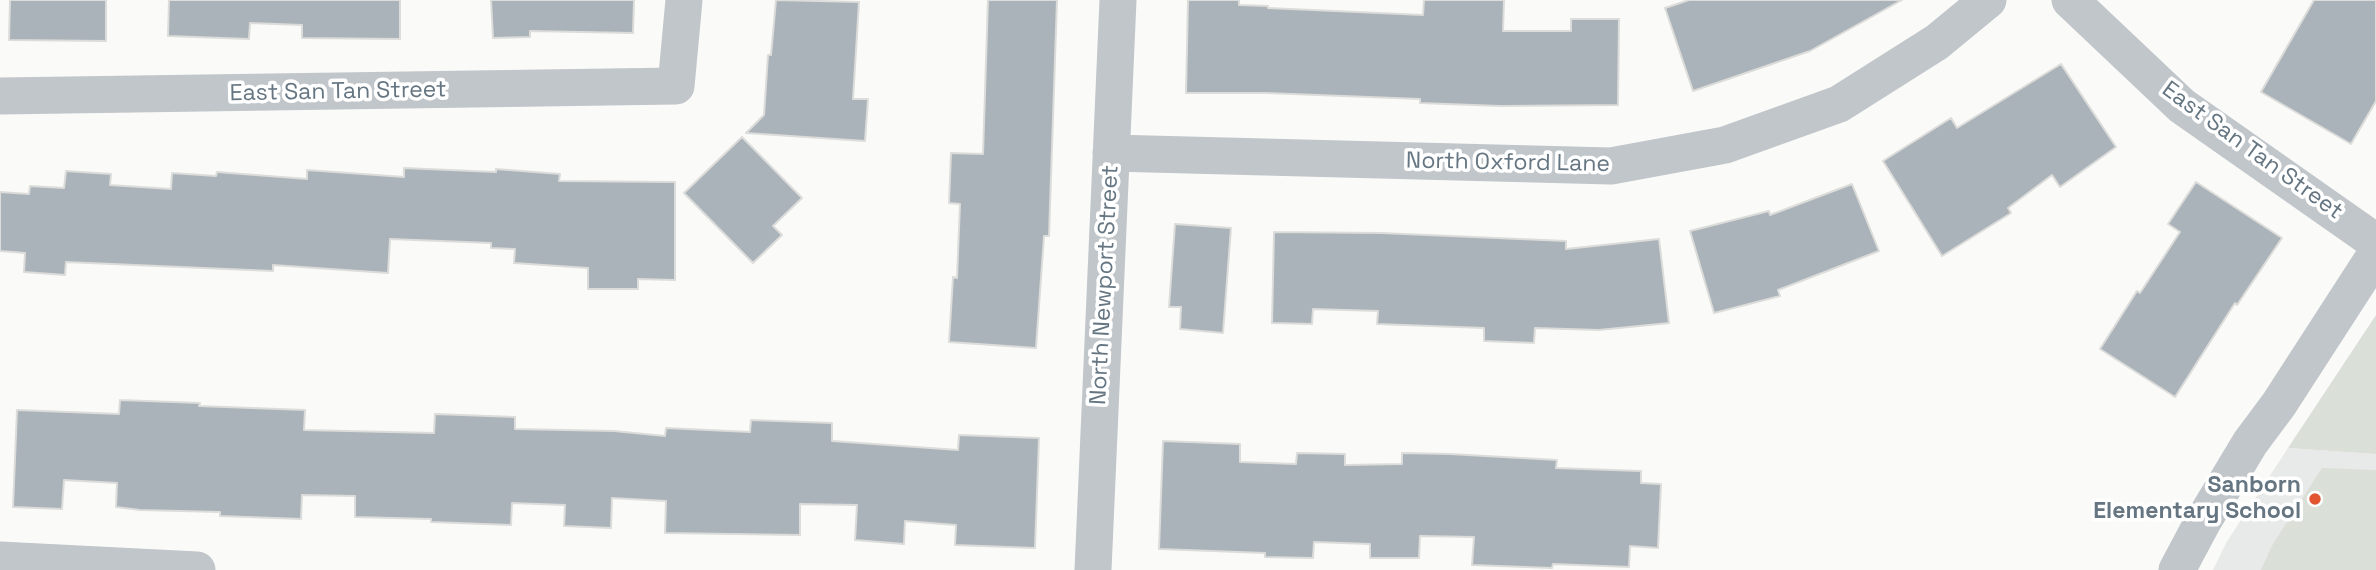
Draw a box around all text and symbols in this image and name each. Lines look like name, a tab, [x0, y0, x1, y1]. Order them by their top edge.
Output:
street label: East San Tan Street	[229, 76, 447, 108]
street label: East San Tan Street	[2156, 76, 2348, 226]
street label: North Oxford Lane	[1406, 147, 1610, 179]
street label: North Newport Street	[1085, 164, 1125, 406]
place label: Sanborn Elementary School	[2093, 472, 2301, 526]
marker: Sanborn Elementary School	[2307, 491, 2323, 507]

